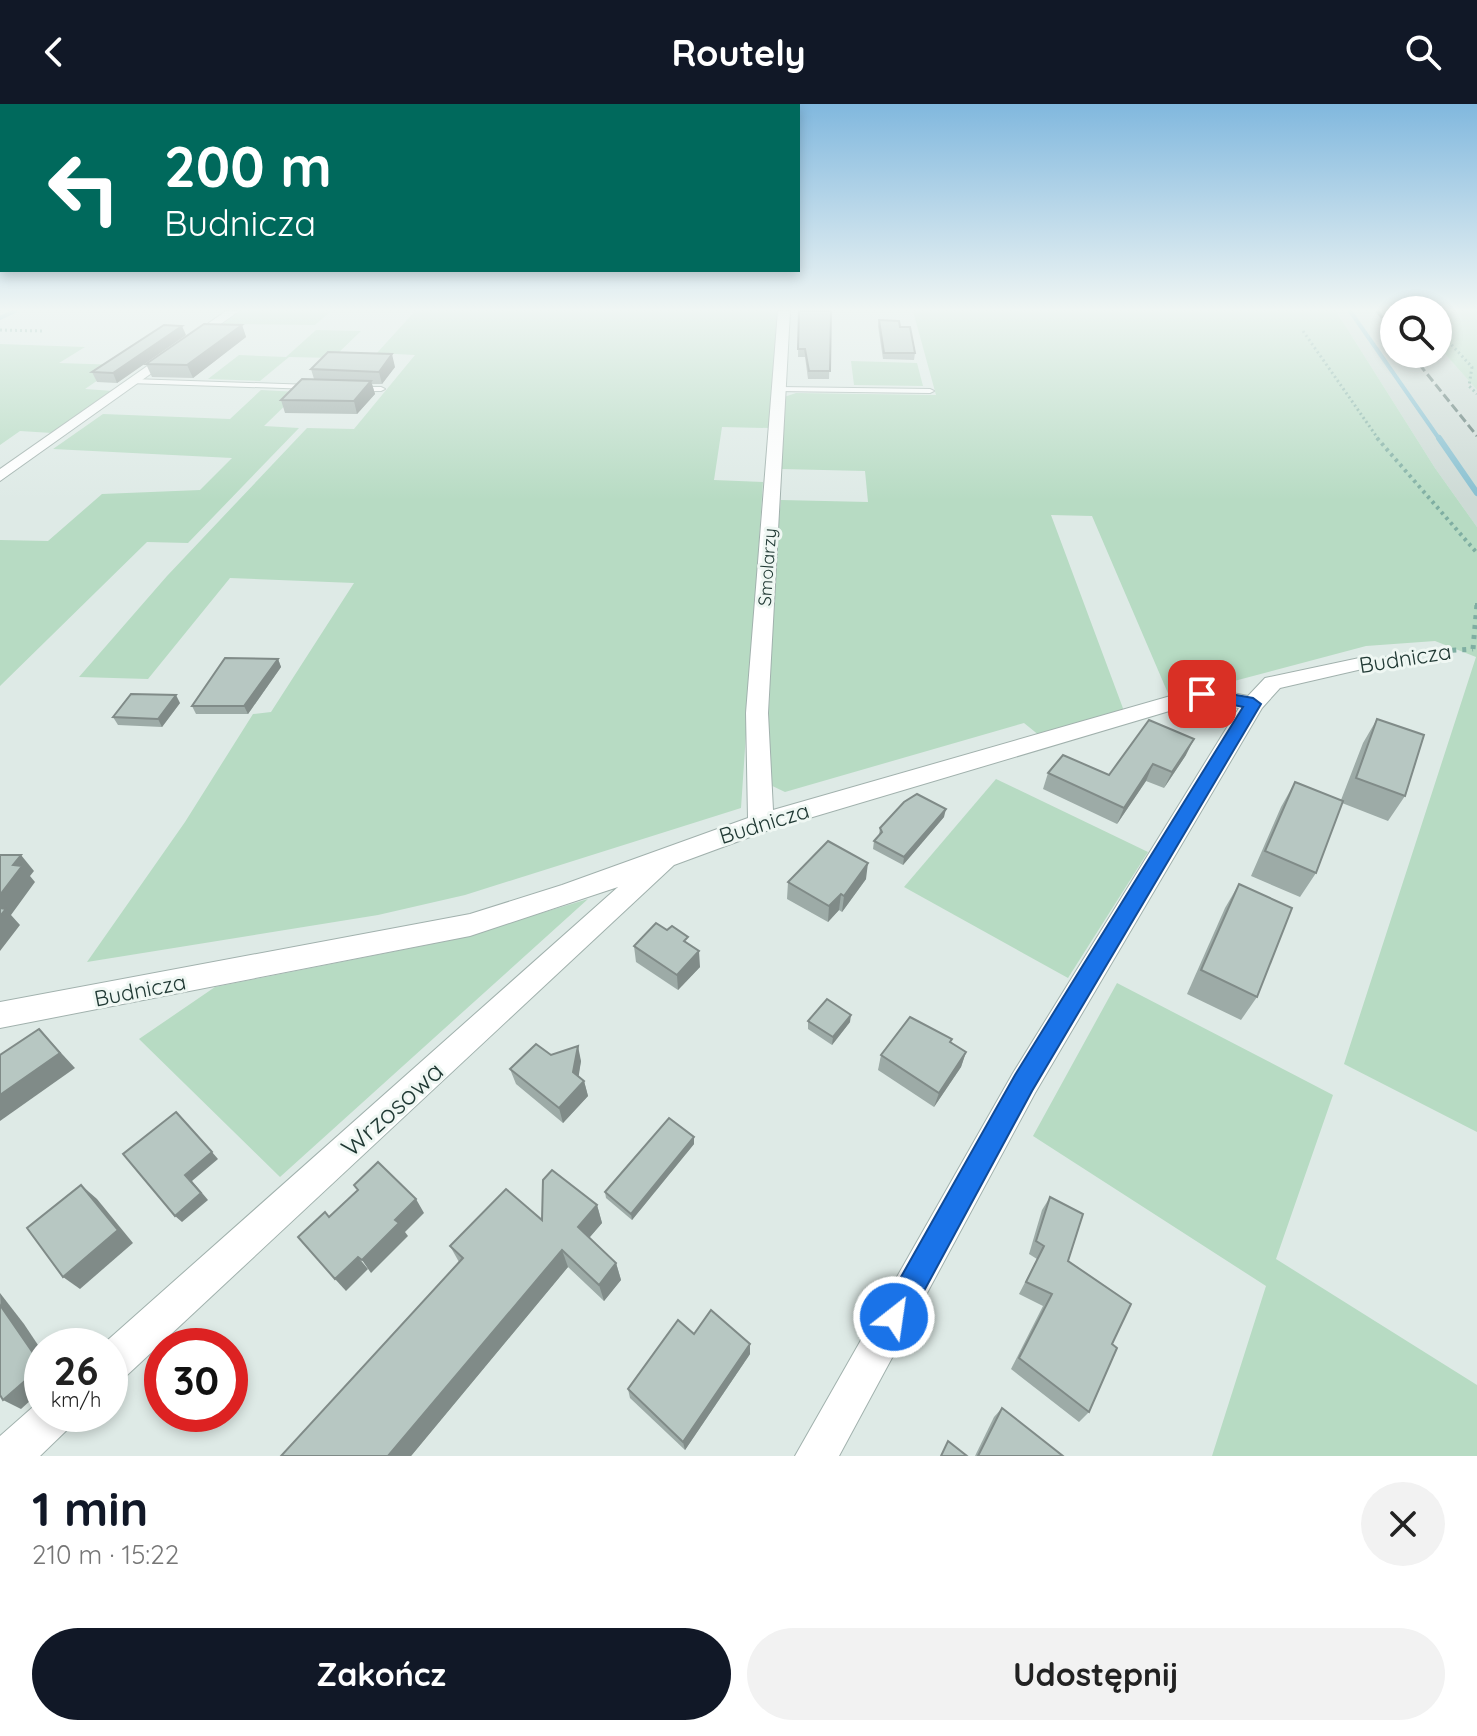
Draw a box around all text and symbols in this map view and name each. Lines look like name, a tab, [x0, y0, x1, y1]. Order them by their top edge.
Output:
icon: back	[32, 30, 76, 74]
text: Routely	[671, 30, 806, 75]
icon: search	[1401, 30, 1445, 74]
text: 200 m	[164, 131, 332, 201]
icon: left	[32, 136, 136, 240]
text: Budnicza	[164, 200, 316, 245]
map controls	[1380, 296, 1452, 368]
button: search	[1380, 296, 1452, 368]
street label: Smolarzy	[753, 527, 781, 607]
street label: Budnicza	[1357, 637, 1453, 679]
pin	[1168, 660, 1236, 728]
icon: arrive	[1180, 672, 1224, 716]
street label: Budnicza	[715, 796, 813, 850]
street label: Budnicza	[92, 967, 188, 1013]
street label: Wrzosowa	[334, 1054, 450, 1164]
position arrow	[852, 1275, 936, 1359]
speed limit sign: 30	[144, 1328, 248, 1432]
text: 26	[54, 1345, 98, 1395]
text: km/h	[51, 1387, 101, 1412]
text: 1 min	[32, 1478, 148, 1538]
button: close	[1361, 1482, 1445, 1566]
text: 210 m · 15:22	[32, 1538, 179, 1571]
button: Zakończ	[32, 1628, 731, 1720]
button: Udostępnij	[747, 1628, 1445, 1720]

